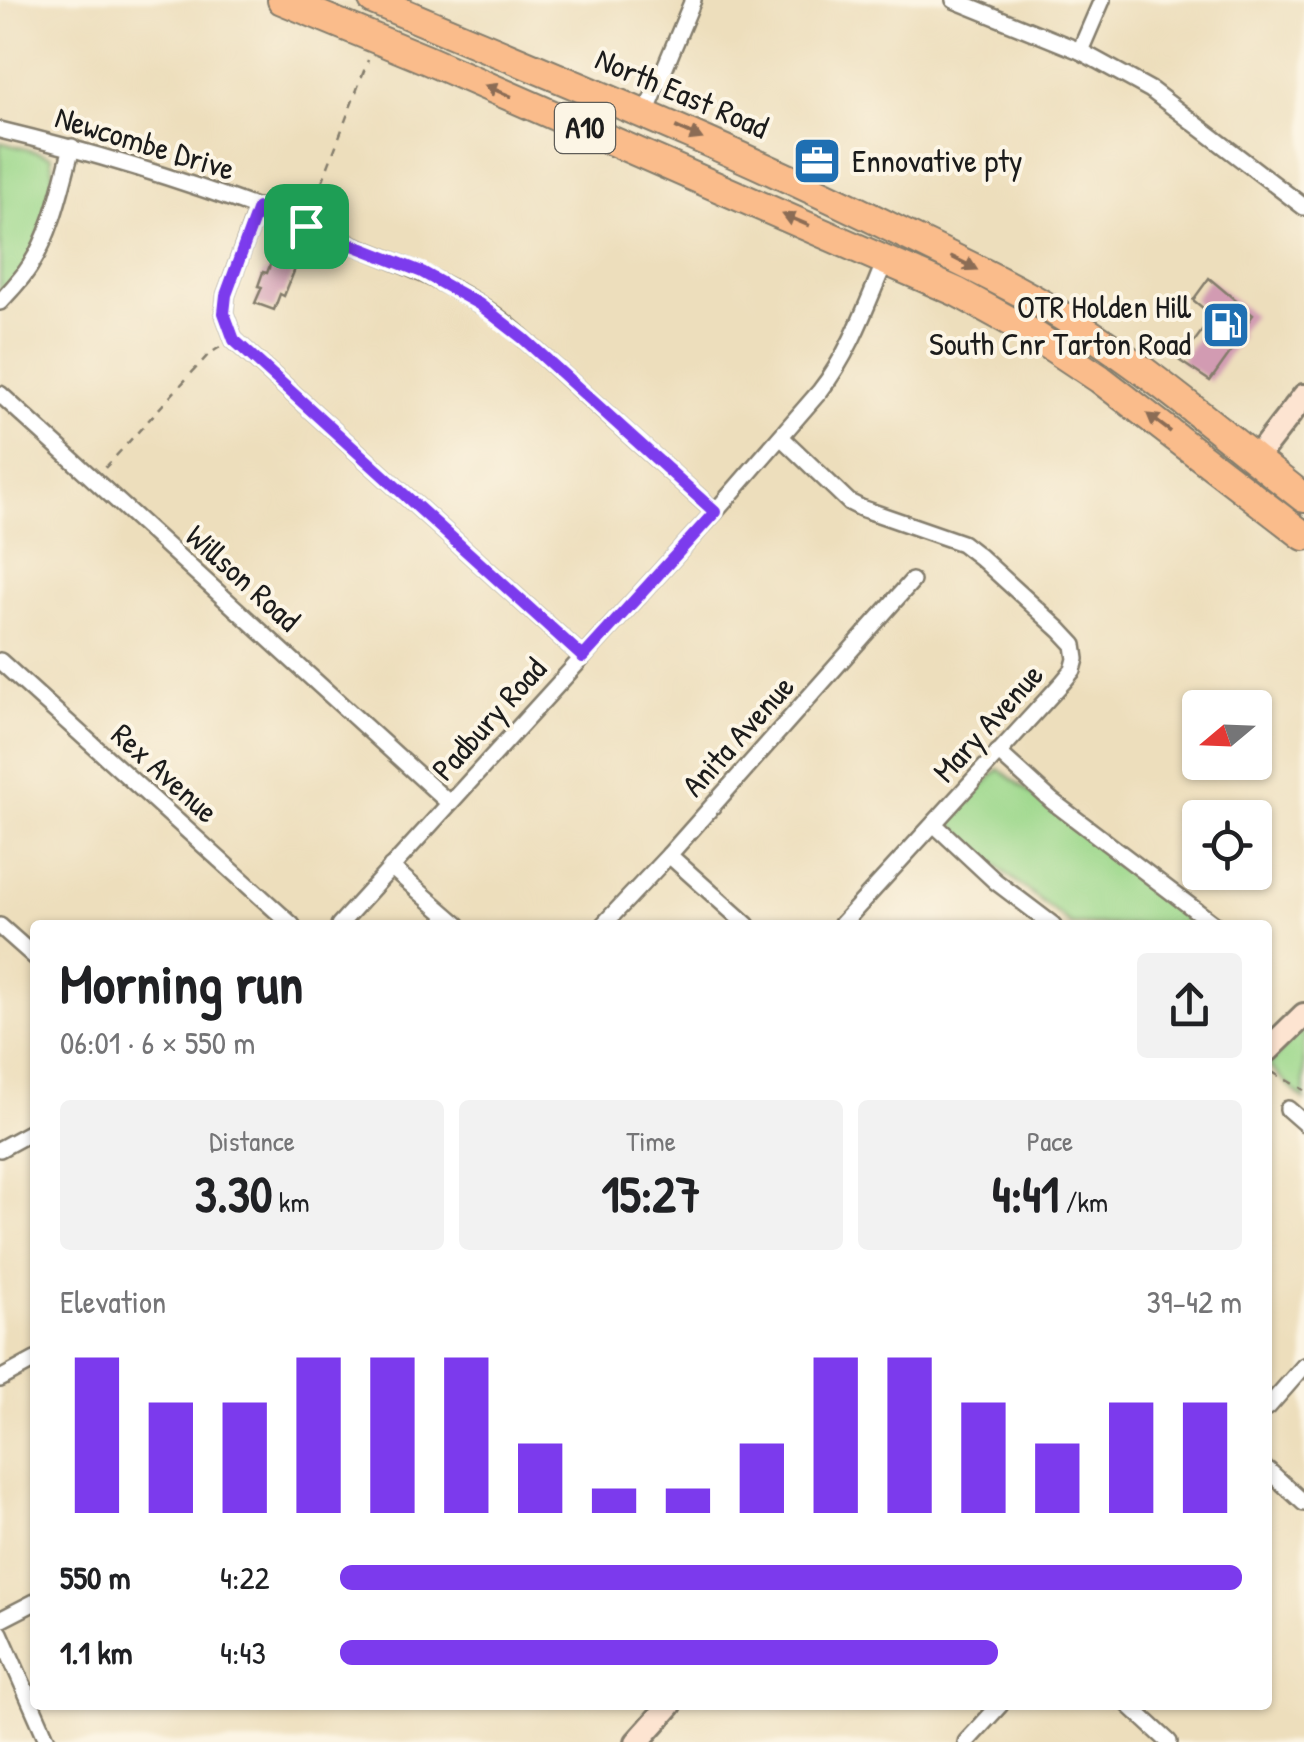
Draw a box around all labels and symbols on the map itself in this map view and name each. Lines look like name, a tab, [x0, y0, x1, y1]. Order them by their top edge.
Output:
street label: North East Road	[589, 37, 775, 148]
one-way arrow	[483, 83, 513, 99]
street label: Newcombe Drive	[50, 95, 240, 190]
road number: A10	[555, 103, 615, 153]
one-way arrow	[675, 124, 704, 141]
office icon: Ennovative pty	[791, 135, 843, 187]
place label: Ennovative pty	[852, 139, 1023, 182]
pin	[264, 184, 349, 269]
one-way arrow	[782, 212, 811, 228]
one-way arrow	[949, 255, 978, 272]
place label: OTR Holden Hill South Cnr Tarton Road	[929, 285, 1191, 365]
fuel station icon: OTR Holden Hill South Cnr Tarton Road	[1200, 299, 1252, 351]
one-way arrow	[1146, 414, 1172, 434]
street label: Willson Road	[177, 515, 310, 641]
street label: Padbury Road	[422, 648, 555, 790]
street label: Mary Avenue	[923, 654, 1053, 791]
street label: Anita Avenue	[672, 666, 804, 806]
north arrow	[1182, 690, 1272, 780]
street label: Rex Avenue	[103, 713, 228, 832]

